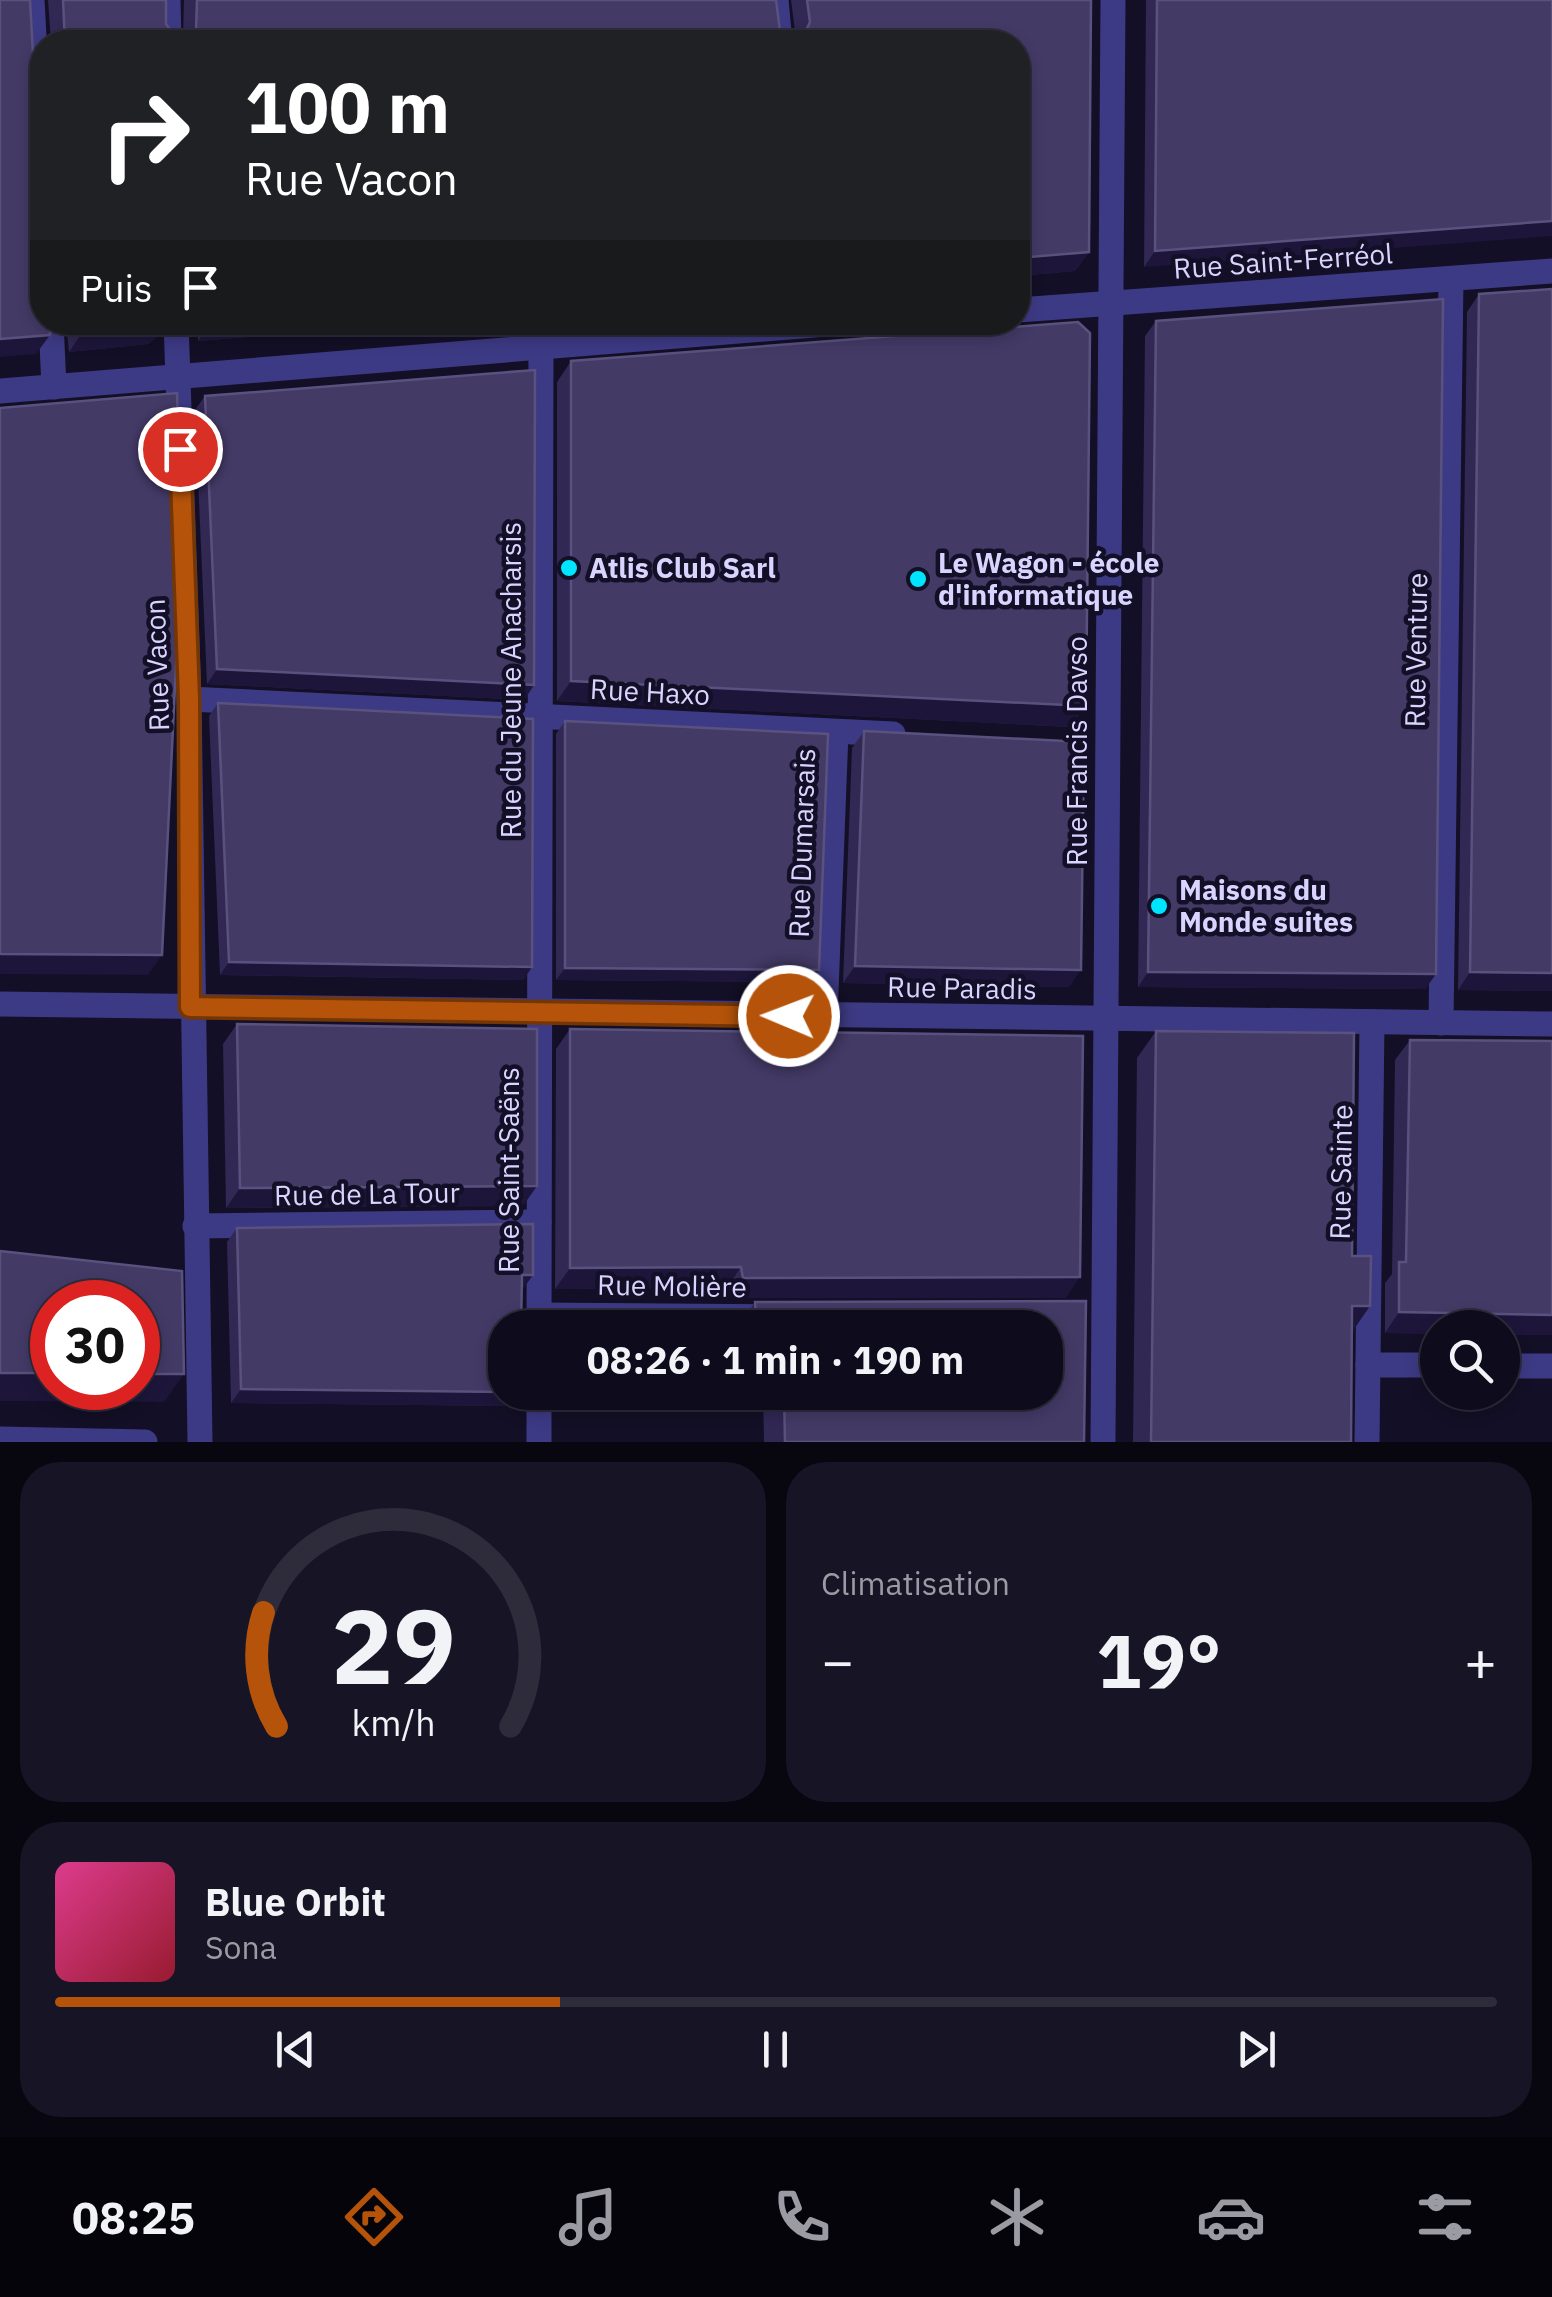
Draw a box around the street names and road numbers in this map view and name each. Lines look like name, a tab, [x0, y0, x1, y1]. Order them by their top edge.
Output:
street label: Rue Saint-Ferréol	[1172, 234, 1394, 287]
street label: Rue du Jeune Anacharsis	[492, 522, 529, 838]
street label: Rue Venture	[1396, 572, 1435, 728]
street label: Rue Vacon	[136, 598, 177, 732]
street label: Rue Francis Davso	[1058, 636, 1095, 866]
street label: Rue Haxo	[589, 670, 711, 713]
street label: Rue Dumarsais	[780, 748, 823, 938]
street label: Rue Paradis	[887, 968, 1037, 1007]
street label: Rue Saint-Saëns	[490, 1067, 527, 1273]
street label: Rue Sainte	[1321, 1104, 1360, 1240]
street label: Rue de La Tour	[274, 1173, 460, 1214]
street label: Rue Molière	[597, 1266, 747, 1305]

